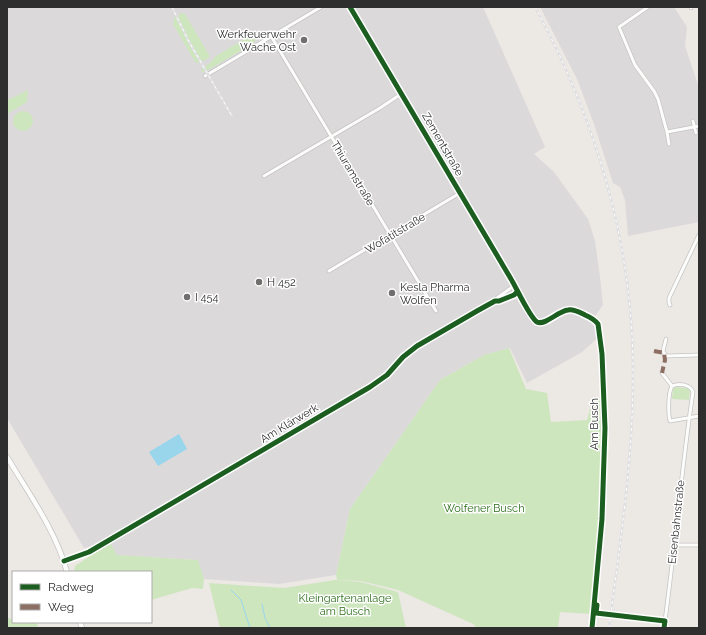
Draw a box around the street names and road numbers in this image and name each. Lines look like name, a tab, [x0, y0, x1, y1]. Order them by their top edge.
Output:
street label: Zementstraße	[419, 110, 466, 179]
street label: Thiuramstraße	[328, 138, 377, 209]
street label: Wofatitstraße	[363, 210, 428, 256]
street label: Am Busch	[588, 398, 601, 450]
street label: Am Klärwerk	[258, 401, 321, 446]
street label: Eisenbahnstraße	[666, 479, 687, 565]

